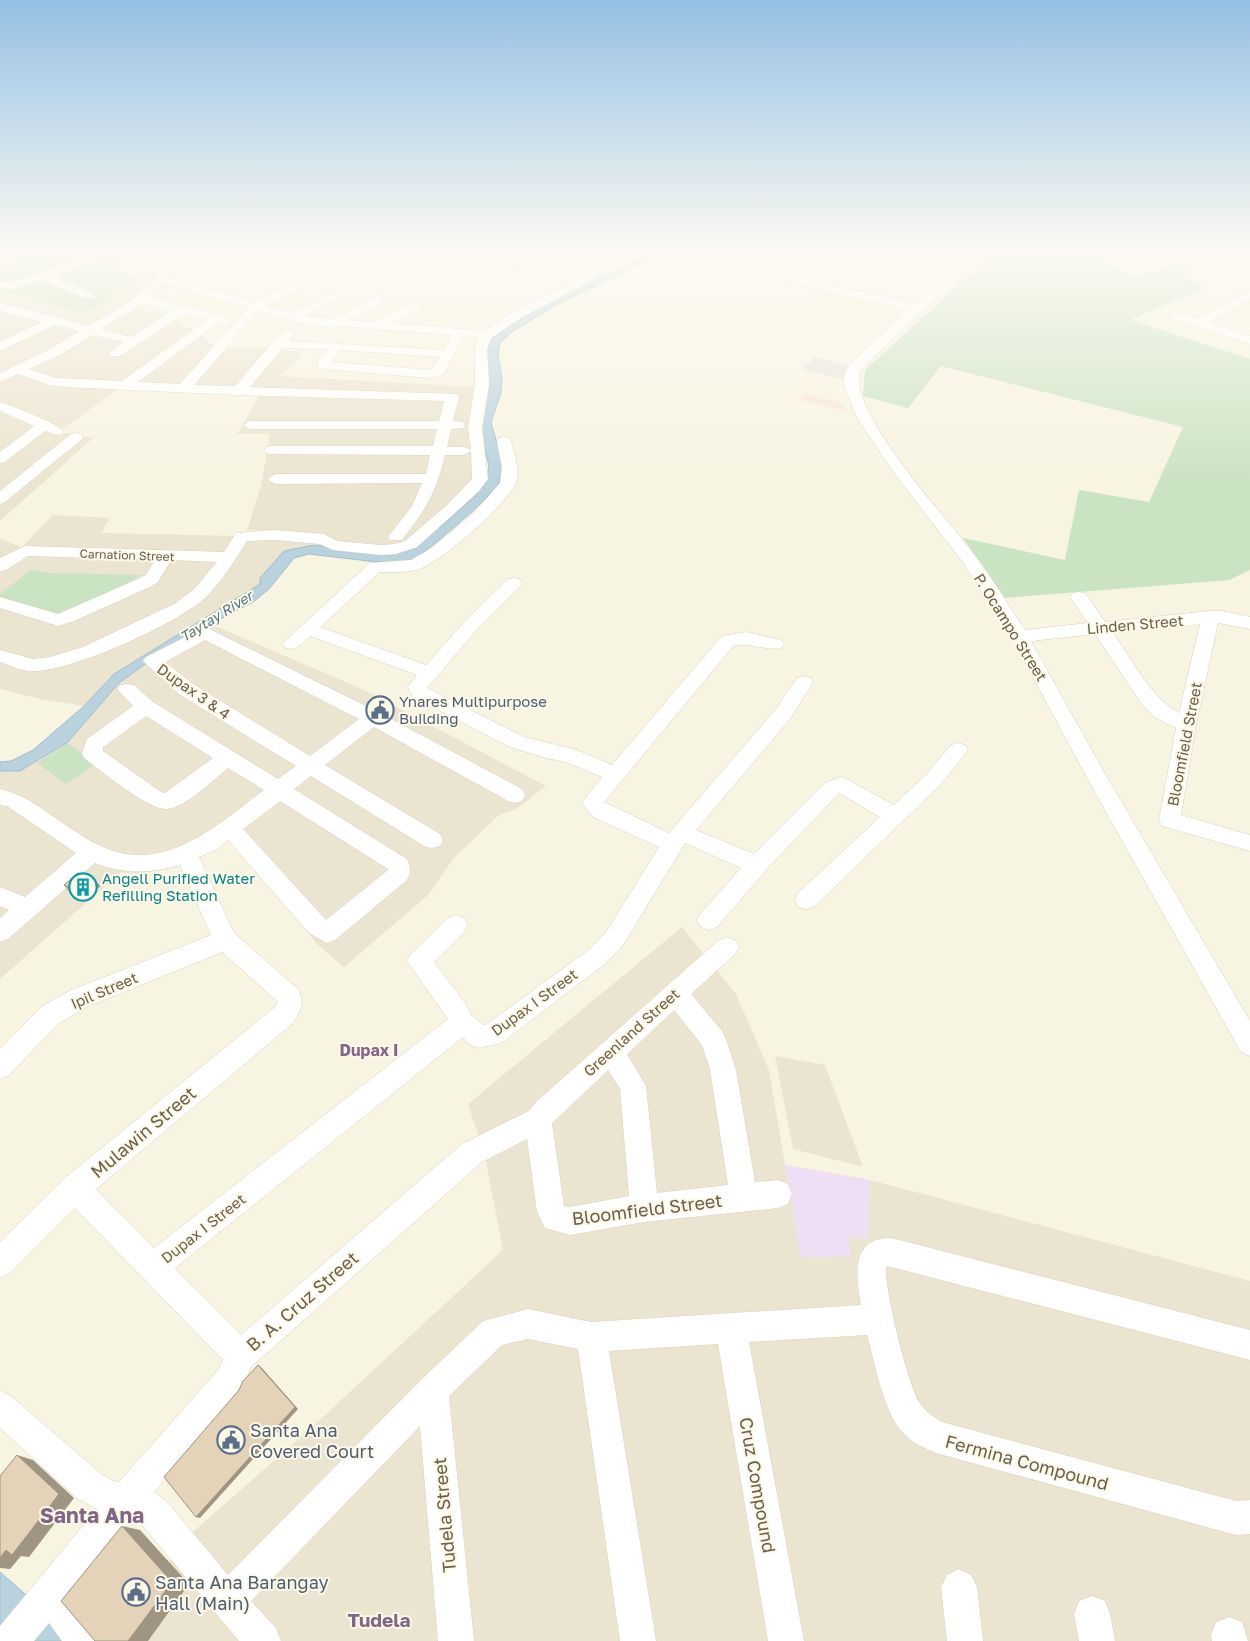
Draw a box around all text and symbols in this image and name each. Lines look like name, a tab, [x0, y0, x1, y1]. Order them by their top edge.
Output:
street label: Carnation Street	[79, 546, 175, 564]
street label: P. Ocampo Street	[971, 570, 1051, 684]
water label: Taytay River	[177, 586, 258, 645]
street label: Linden Street	[1086, 611, 1184, 637]
street label: Dupax 3 & 4	[154, 659, 234, 723]
street label: Bloomfield Street	[1163, 680, 1205, 808]
place label: Ynares Multipurpose Building	[399, 692, 547, 727]
public building icon: Ynares Multipurpose Building	[365, 695, 395, 725]
place label: Angell Purified Water Refilling Station	[102, 869, 255, 904]
building icon: Angell Purified Water Refilling Station	[68, 872, 98, 902]
street label: Dupax I Street	[487, 965, 581, 1039]
street label: Ipil Street	[68, 968, 140, 1012]
street label: Greenland Street	[579, 984, 683, 1080]
district label: Dupax I	[340, 1040, 398, 1060]
street label: Mulawin Street	[86, 1082, 200, 1182]
street label: Dupax I Street	[157, 1189, 249, 1267]
street label: Bloomfield Street	[571, 1189, 723, 1229]
street label: B. A. Cruz Street	[242, 1246, 362, 1356]
street label: Cruz Compound	[735, 1415, 781, 1555]
place label: Santa Ana Covered Court	[250, 1419, 374, 1462]
public building icon: Santa Ana Covered Court	[216, 1425, 246, 1455]
street label: Fermina Compound	[943, 1430, 1111, 1494]
street label: Tudela Street	[428, 1456, 460, 1574]
district label: Santa Ana	[40, 1502, 144, 1528]
place label: Santa Ana Barangay Hall (Main)	[155, 1571, 329, 1614]
public building icon: Santa Ana Barangay Hall (Main)	[121, 1577, 151, 1607]
district label: Tudela	[347, 1608, 411, 1631]

